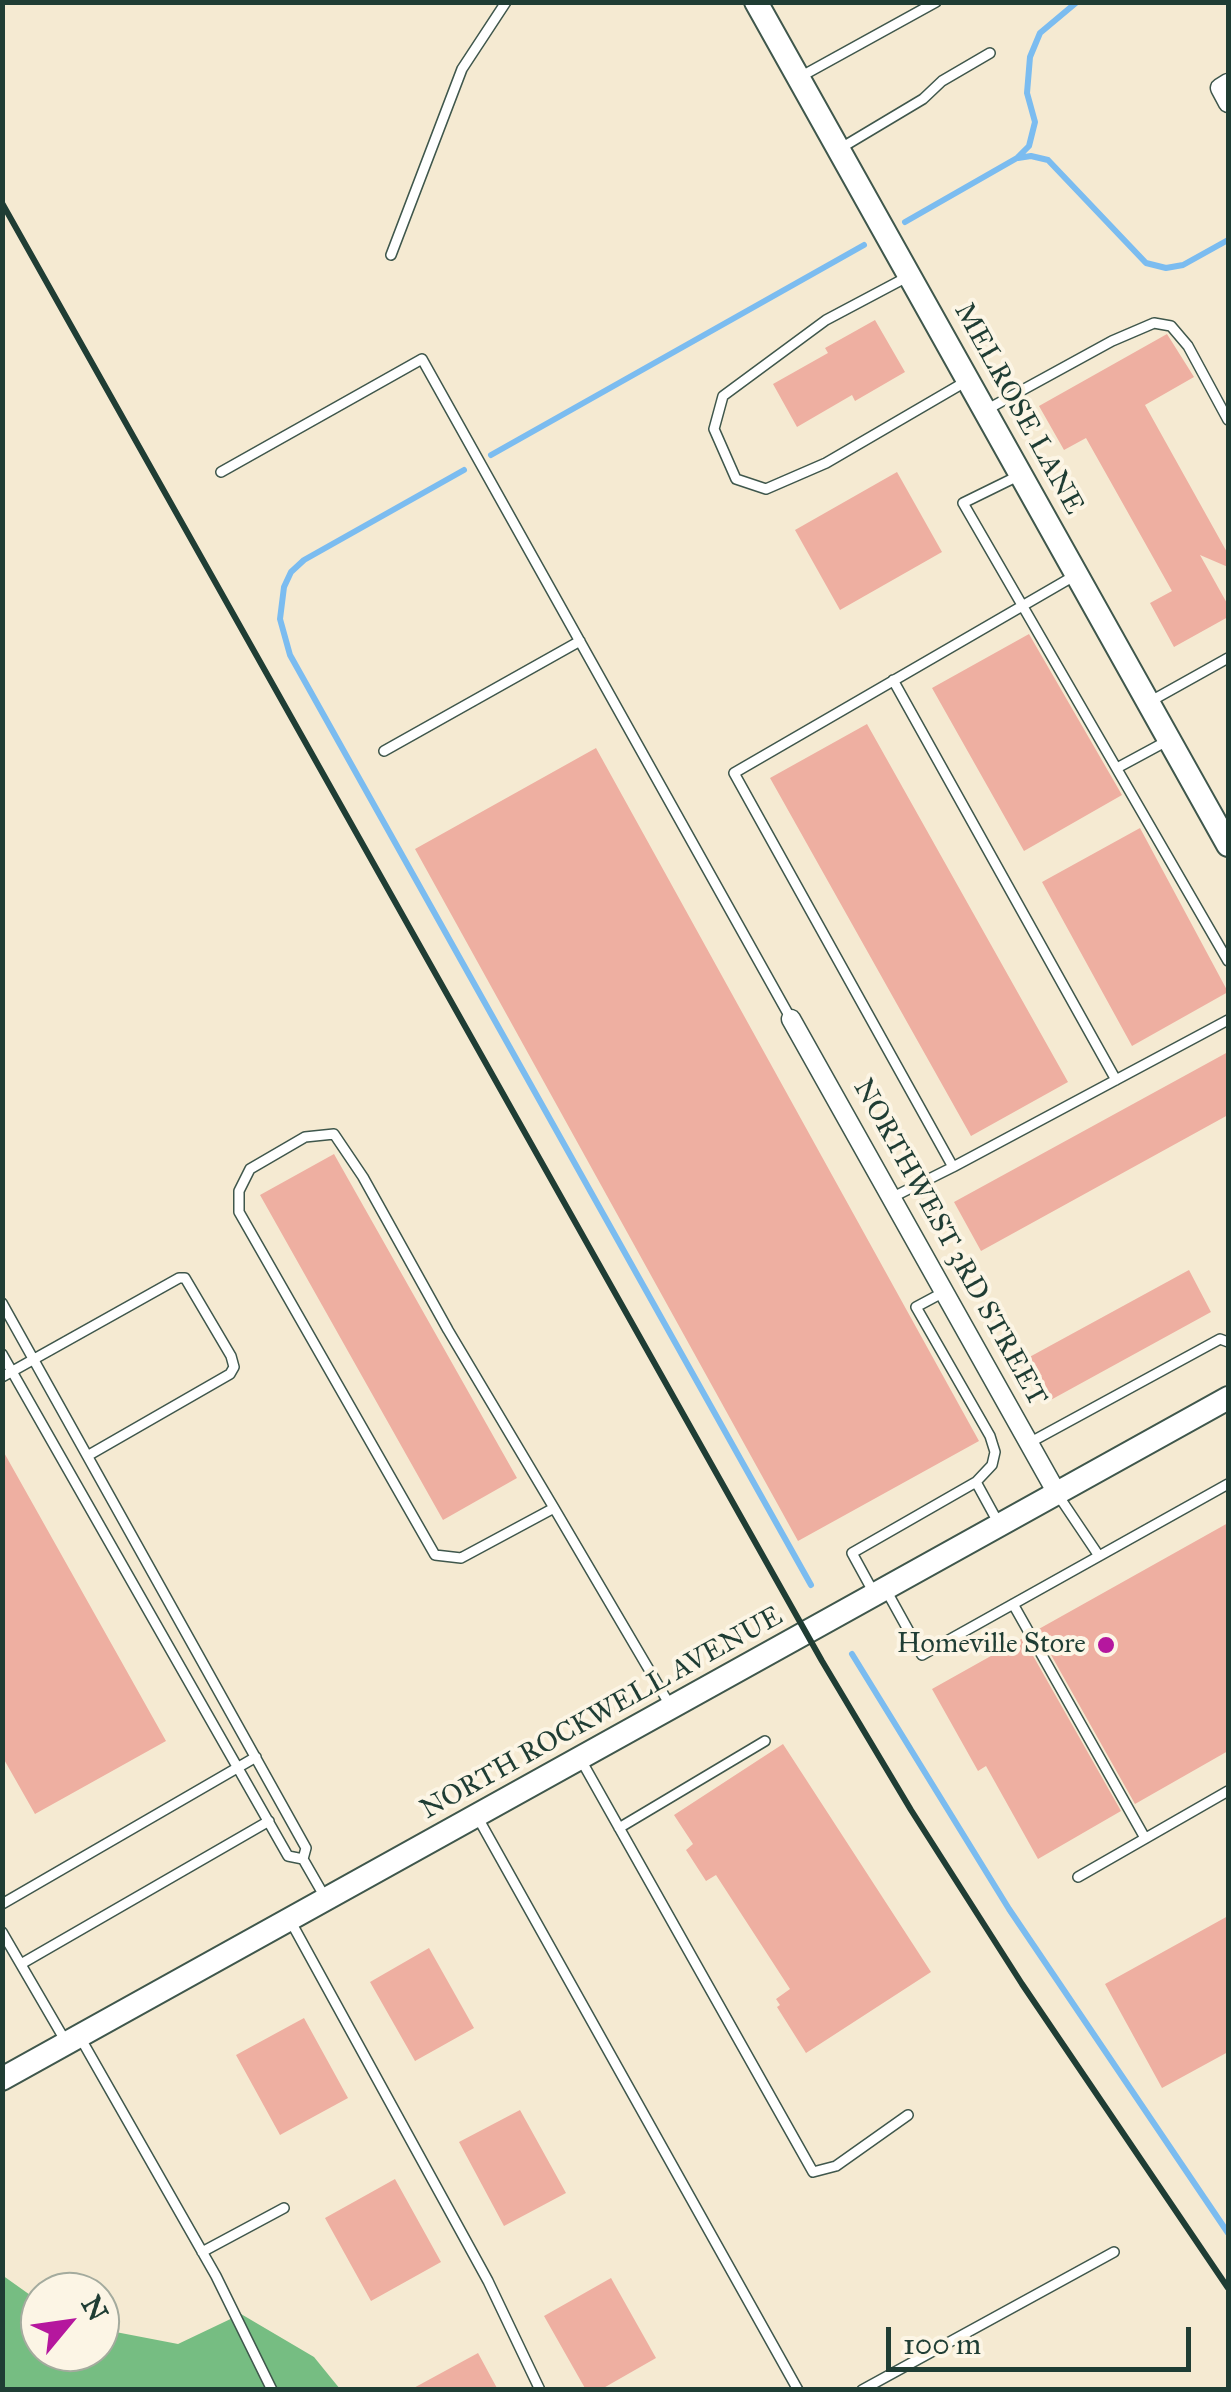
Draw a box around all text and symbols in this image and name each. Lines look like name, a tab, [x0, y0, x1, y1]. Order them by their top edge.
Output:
street label: MELROSE LANE	[946, 297, 1090, 521]
street label: NORTHWEST 3RD STREET	[845, 1074, 1053, 1412]
street label: NORTH ROCKWELL AVENUE	[415, 1600, 789, 1828]
place label: Homeville Store	[897, 1628, 1086, 1662]
marker: Homeville Store	[1095, 1634, 1117, 1656]
north arrow	[20, 2272, 120, 2372]
text: N	[74, 2289, 116, 2327]
scale bar	[891, 2307, 1196, 2369]
text: 100 m	[903, 2326, 981, 2362]

